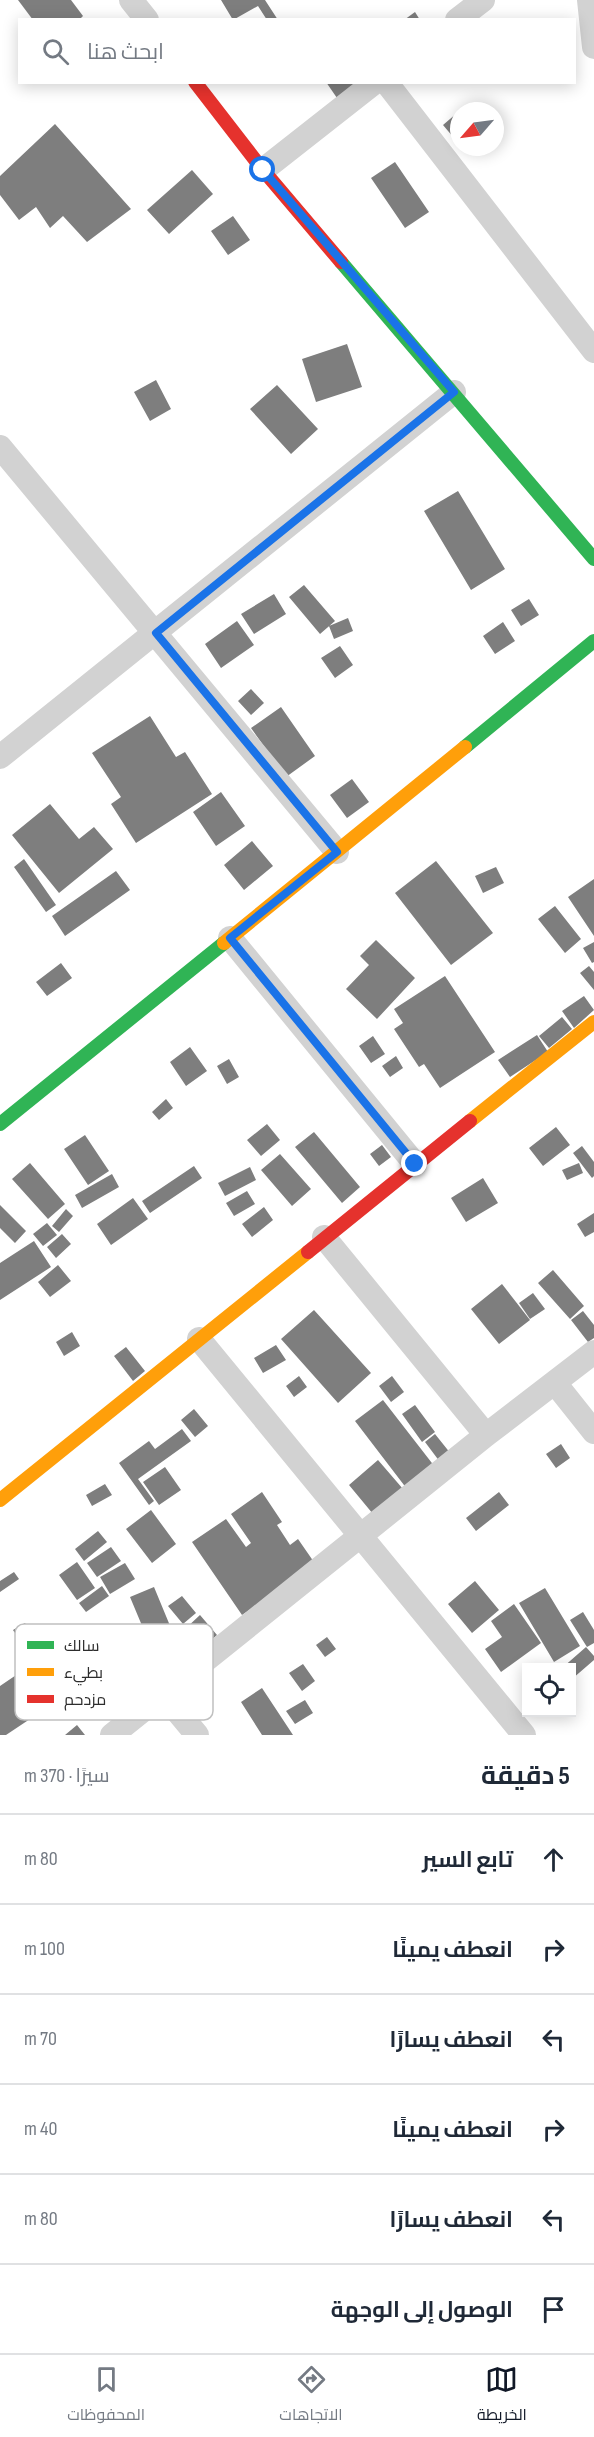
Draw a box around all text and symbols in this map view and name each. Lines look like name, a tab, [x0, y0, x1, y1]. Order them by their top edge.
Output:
search box	[18, 18, 576, 84]
icon: search	[39, 35, 72, 68]
text: ابحث هنا	[87, 39, 164, 66]
north arrow	[450, 102, 504, 156]
route start	[249, 156, 275, 182]
route end	[401, 1150, 427, 1176]
legend	[15, 1624, 213, 1720]
text: سالك	[64, 1637, 99, 1656]
map controls	[522, 1663, 576, 1717]
button: locate	[522, 1663, 576, 1717]
text: بطيء	[64, 1664, 103, 1686]
text: مزدحم	[64, 1691, 106, 1711]
text: 5 دقيقة	[481, 1761, 570, 1792]
text: سيرًا · 370 m	[24, 1764, 109, 1788]
icon: ahead	[537, 1843, 570, 1876]
text: 80 m	[24, 1847, 58, 1871]
text: تابع السير	[422, 1847, 513, 1874]
icon: right	[537, 1933, 570, 1966]
text: 100 m	[24, 1937, 65, 1961]
text: انعطف يمينًا	[392, 1937, 513, 1964]
icon: left	[537, 2023, 570, 2056]
text: 70 m	[24, 2027, 57, 2051]
text: انعطف يسارًا	[390, 2027, 513, 2054]
icon: right	[537, 2113, 570, 2146]
text: 40 m	[24, 2117, 57, 2141]
text: انعطف يمينًا	[392, 2117, 513, 2144]
icon: left	[537, 2203, 570, 2236]
text: 80 m	[24, 2207, 58, 2231]
text: انعطف يسارًا	[390, 2207, 513, 2234]
icon: arrive	[537, 2293, 570, 2326]
text: الوصول إلى الوجهة	[331, 2297, 513, 2324]
tab: المحفوظات	[67, 2363, 145, 2429]
tab: الاتجاهات	[279, 2363, 343, 2429]
tab: الخريطة	[477, 2363, 527, 2429]

